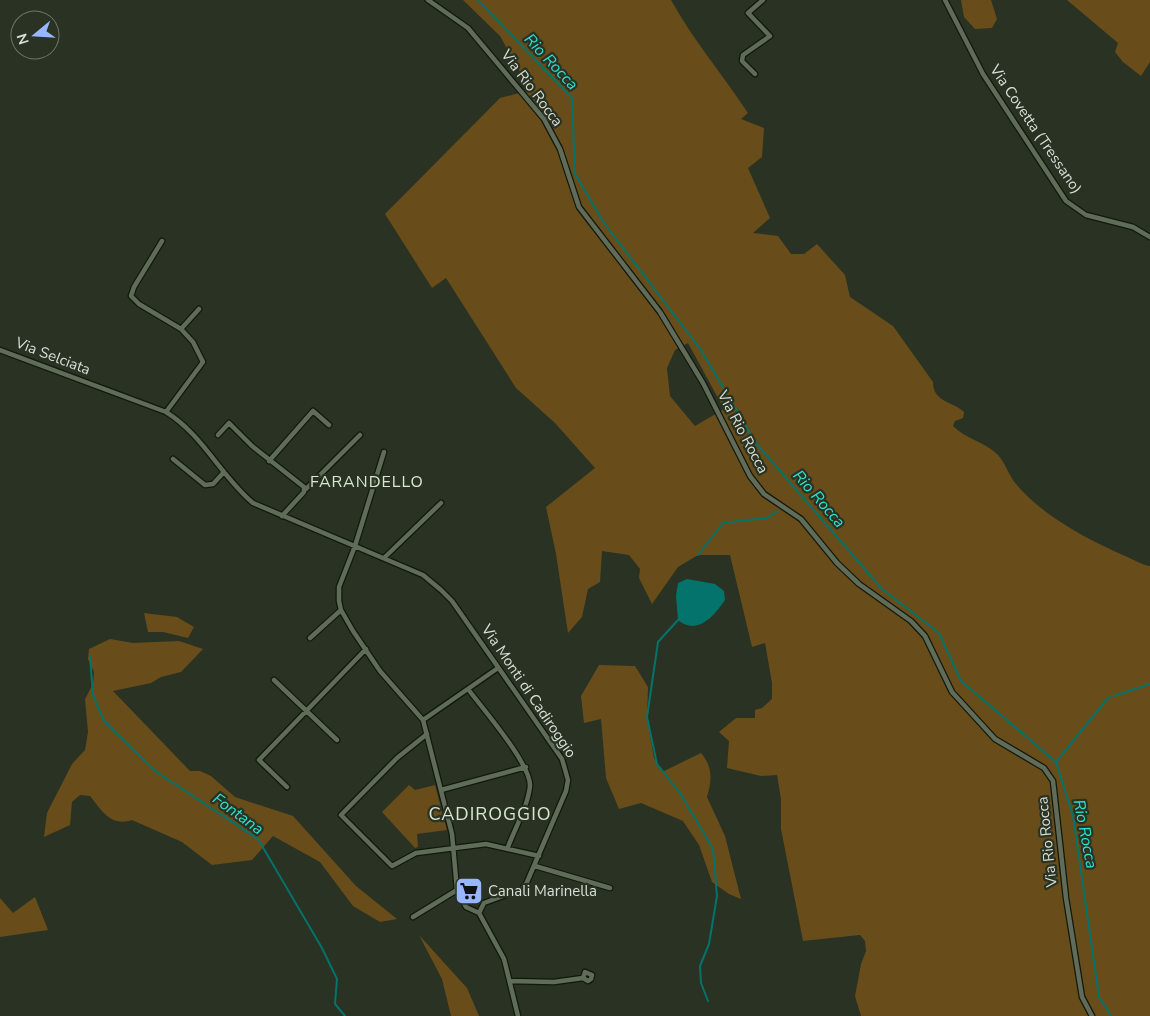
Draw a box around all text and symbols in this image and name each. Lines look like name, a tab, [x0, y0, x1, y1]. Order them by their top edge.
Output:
north arrow	[10, 10, 60, 60]
water label: Rio Rocca	[519, 29, 583, 95]
text: N	[12, 31, 34, 47]
street label: Via Rio Rocca	[496, 45, 567, 130]
street label: Via Covetta (Tressano)	[985, 60, 1087, 197]
street label: Via Selciata	[12, 332, 93, 379]
street label: Via Rio Rocca	[712, 386, 773, 477]
water label: Rio Rocca	[788, 465, 850, 533]
district label: FARANDELLO	[310, 471, 424, 493]
street label: Via Monti di Cadiroggio	[476, 619, 581, 762]
water label: Fontana	[208, 788, 268, 840]
street label: Via Rio Rocca	[1032, 796, 1062, 889]
water label: Rio Rocca	[1068, 798, 1102, 870]
district label: CADIROGGIO	[428, 802, 552, 826]
supermarket icon: Canali Marinella	[454, 876, 484, 906]
place label: Canali Marinella	[488, 881, 597, 901]

